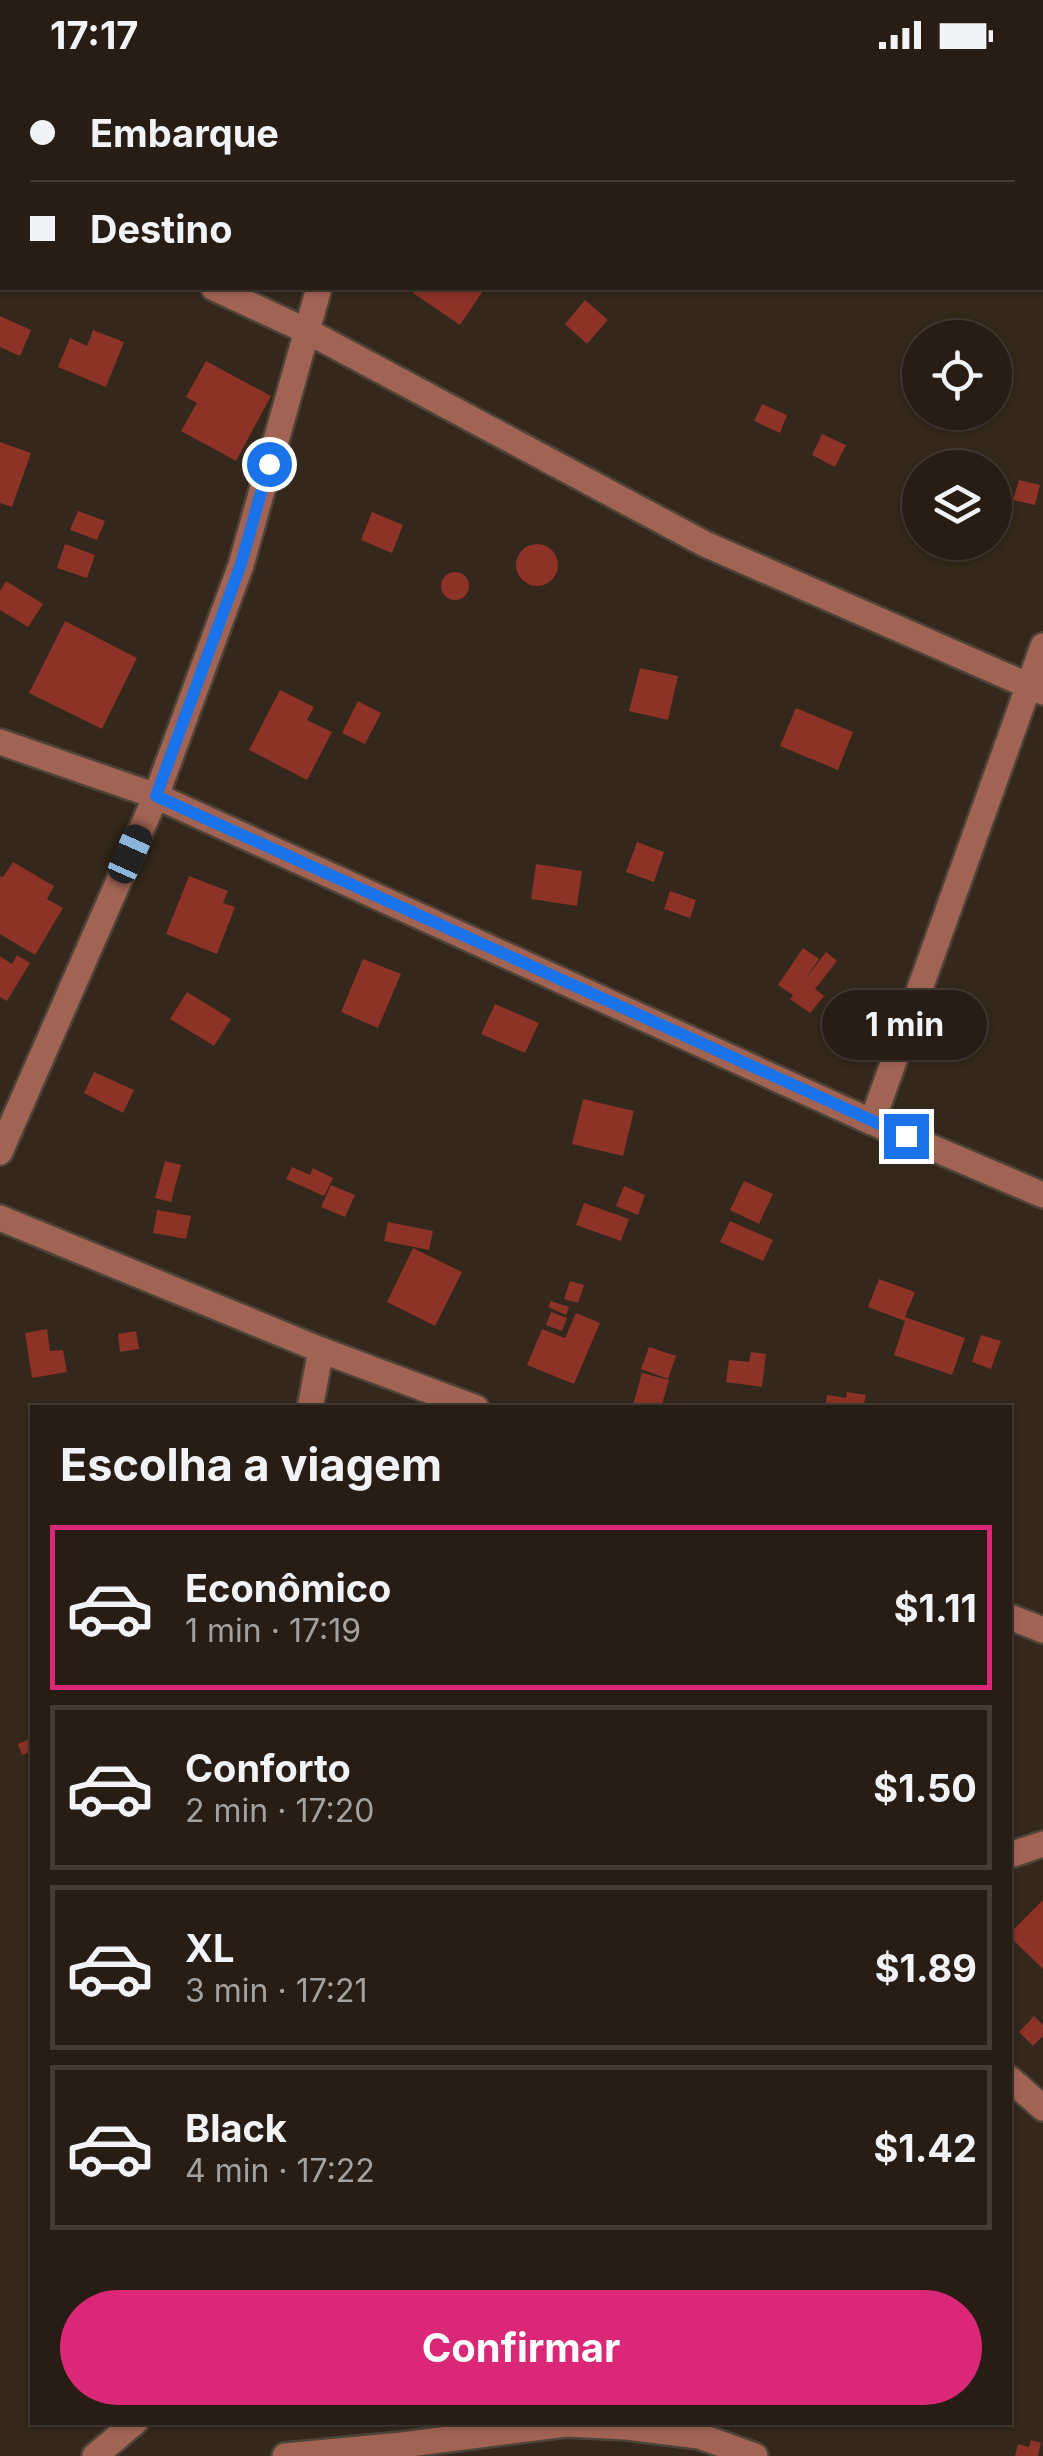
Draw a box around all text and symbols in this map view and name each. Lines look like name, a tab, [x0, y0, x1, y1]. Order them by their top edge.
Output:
text: 17:17	[50, 12, 138, 58]
text: Embarque	[90, 110, 279, 156]
text: Destino	[90, 206, 233, 252]
map controls	[902, 320, 1012, 560]
button: locate	[902, 320, 1012, 430]
route start	[247, 442, 292, 487]
button: layers	[902, 450, 1012, 560]
car	[104, 820, 156, 888]
callout: 1 min	[824, 991, 988, 1061]
text: 1 min	[865, 1005, 944, 1044]
route end	[884, 1114, 929, 1159]
text: Escolha a viagem	[60, 1437, 442, 1492]
icon: car	[65, 1563, 155, 1653]
text: Econômico	[185, 1565, 391, 1611]
text: $1.11	[894, 1585, 977, 1631]
text: 1 min · 17:19	[185, 1611, 361, 1650]
icon: car	[65, 1743, 155, 1833]
text: Conforto	[185, 1745, 351, 1791]
text: $1.50	[873, 1765, 977, 1811]
text: 2 min · 17:20	[185, 1791, 374, 1830]
icon: car	[65, 1923, 155, 2013]
text: XL	[185, 1925, 235, 1971]
text: $1.89	[875, 1945, 977, 1991]
text: 3 min · 17:21	[185, 1971, 367, 2010]
icon: car	[65, 2103, 155, 2193]
text: Black	[185, 2105, 287, 2151]
text: $1.42	[873, 2125, 977, 2171]
text: 4 min · 17:22	[185, 2151, 375, 2190]
button: Confirmar	[60, 2290, 982, 2405]

